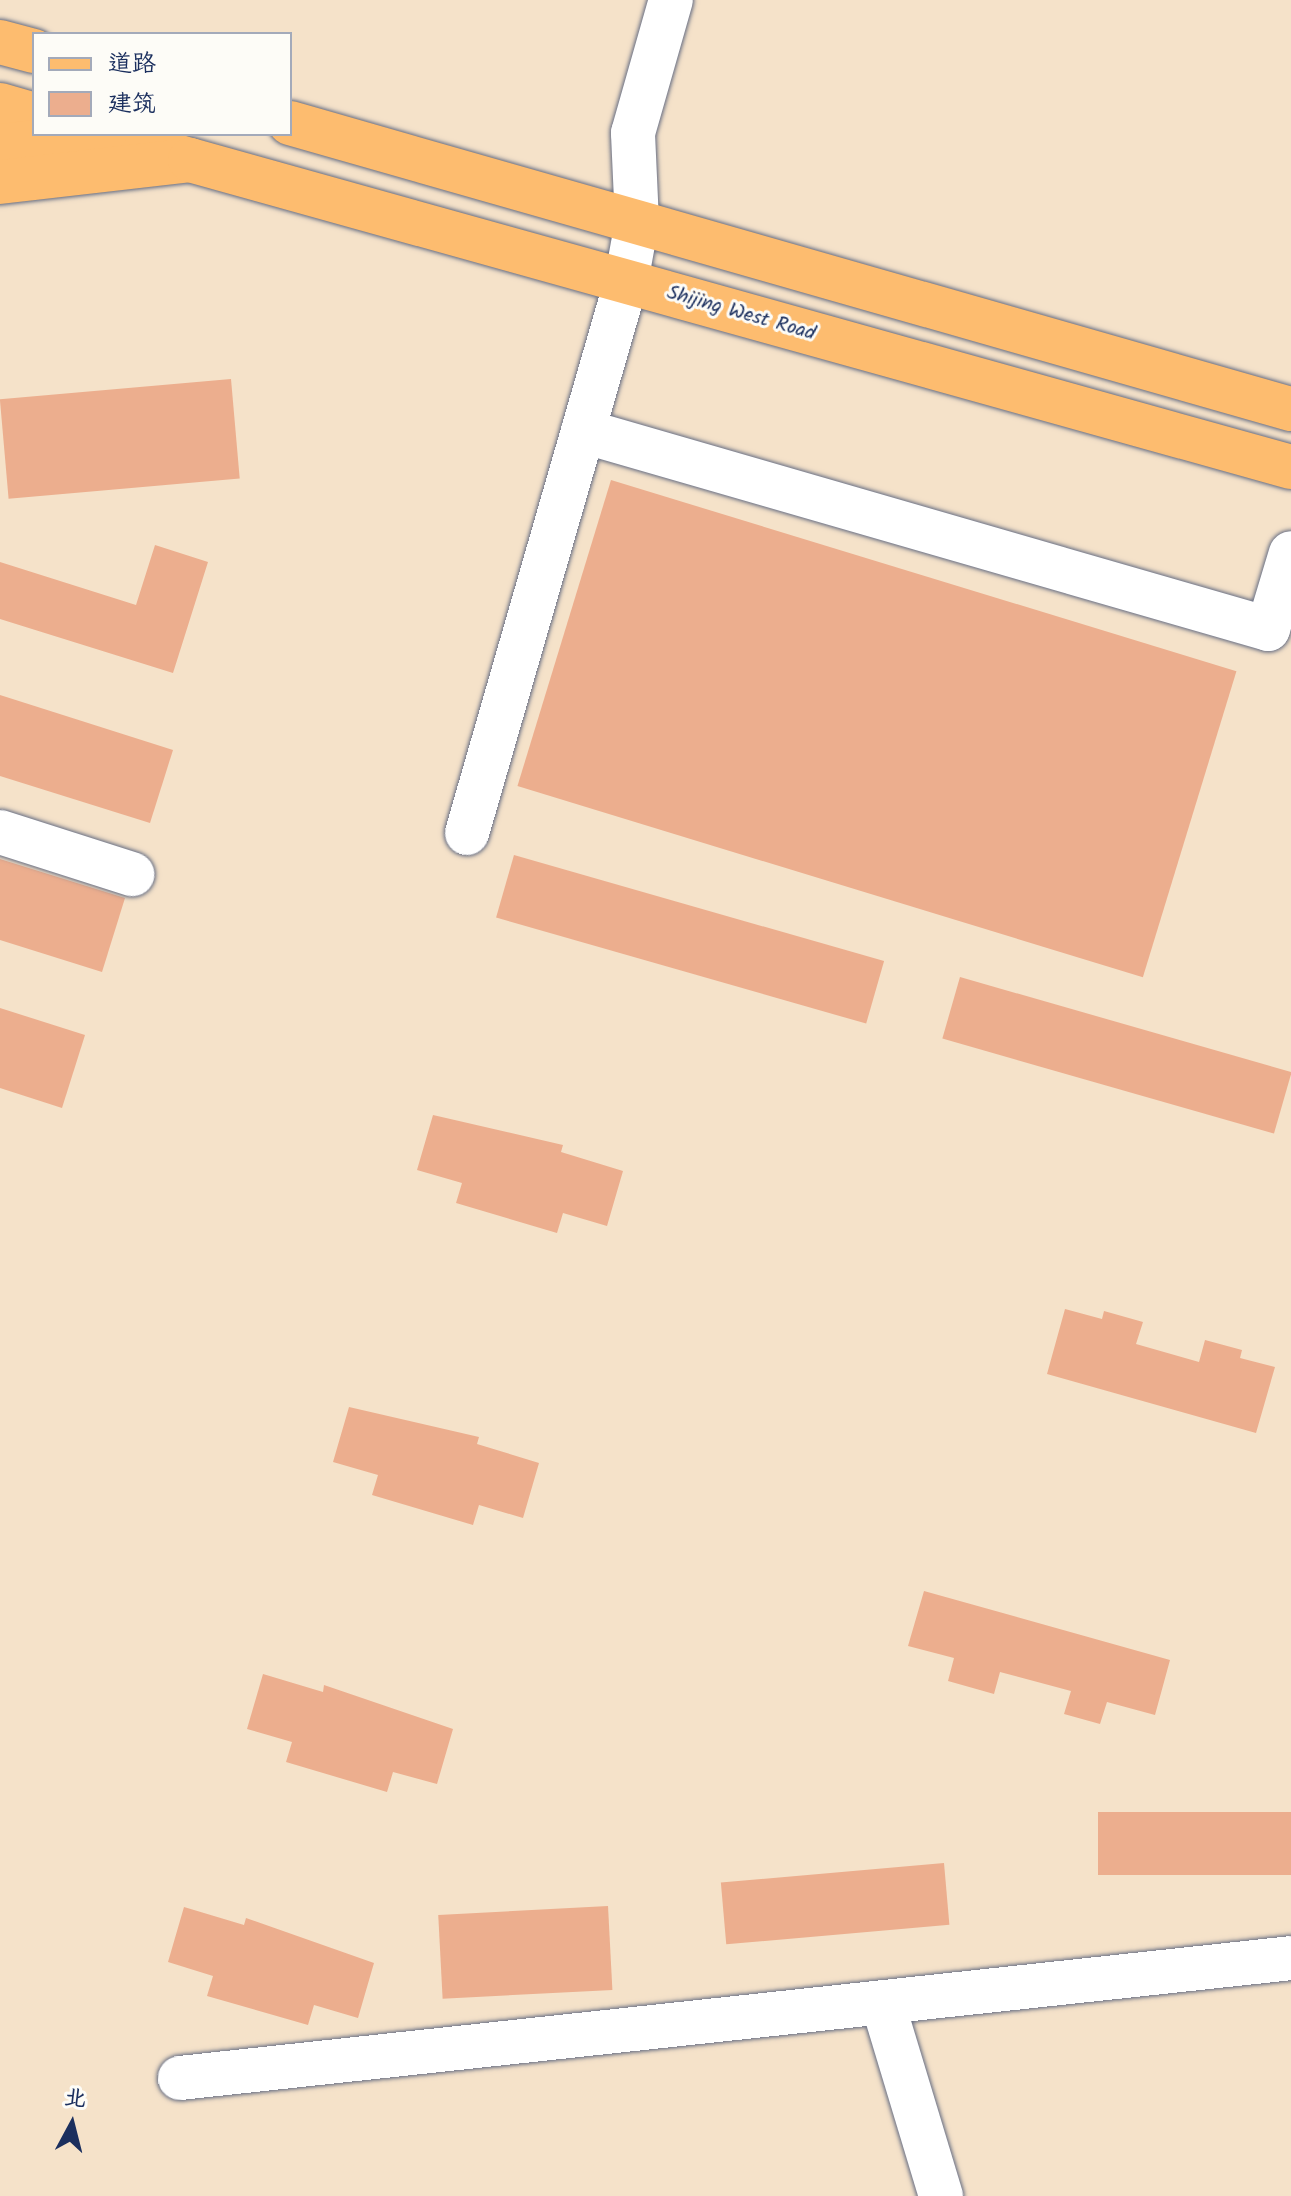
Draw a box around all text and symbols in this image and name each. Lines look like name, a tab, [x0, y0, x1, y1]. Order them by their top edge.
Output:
legend	[32, 32, 292, 136]
text: 道路	[108, 45, 156, 84]
text: 建筑	[108, 85, 156, 124]
street label: Shijing West Road	[664, 281, 818, 347]
text: 北	[62, 2081, 88, 2118]
north arrow	[32, 2084, 112, 2164]

